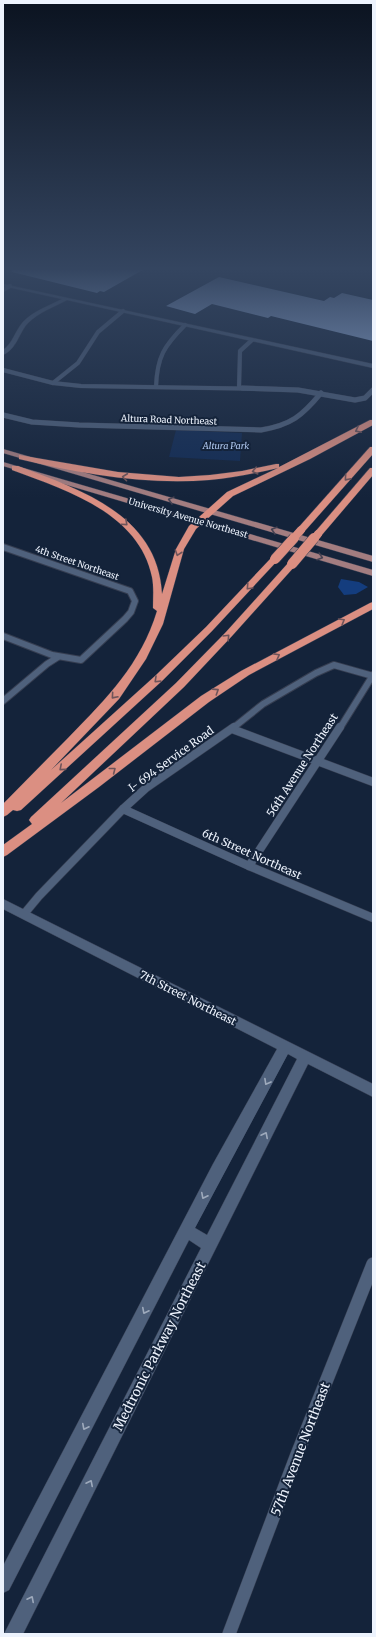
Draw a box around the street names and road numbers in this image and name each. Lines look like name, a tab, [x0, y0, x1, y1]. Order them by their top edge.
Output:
street label: Altura Road Northeast	[120, 412, 218, 427]
street label: University Avenue Northeast	[127, 495, 250, 540]
street label: 4th Street Northeast	[34, 543, 121, 582]
street label: 56th Avenue Northeast	[263, 710, 341, 819]
street label: I- 694 Service Road	[126, 723, 217, 795]
street label: 6th Street Northeast	[200, 826, 305, 883]
street label: 7th Street Northeast	[137, 968, 239, 1029]
street label: Medtronic Parkway Northeast	[109, 1259, 210, 1434]
street label: 57th Avenue Northeast	[267, 1380, 334, 1518]

